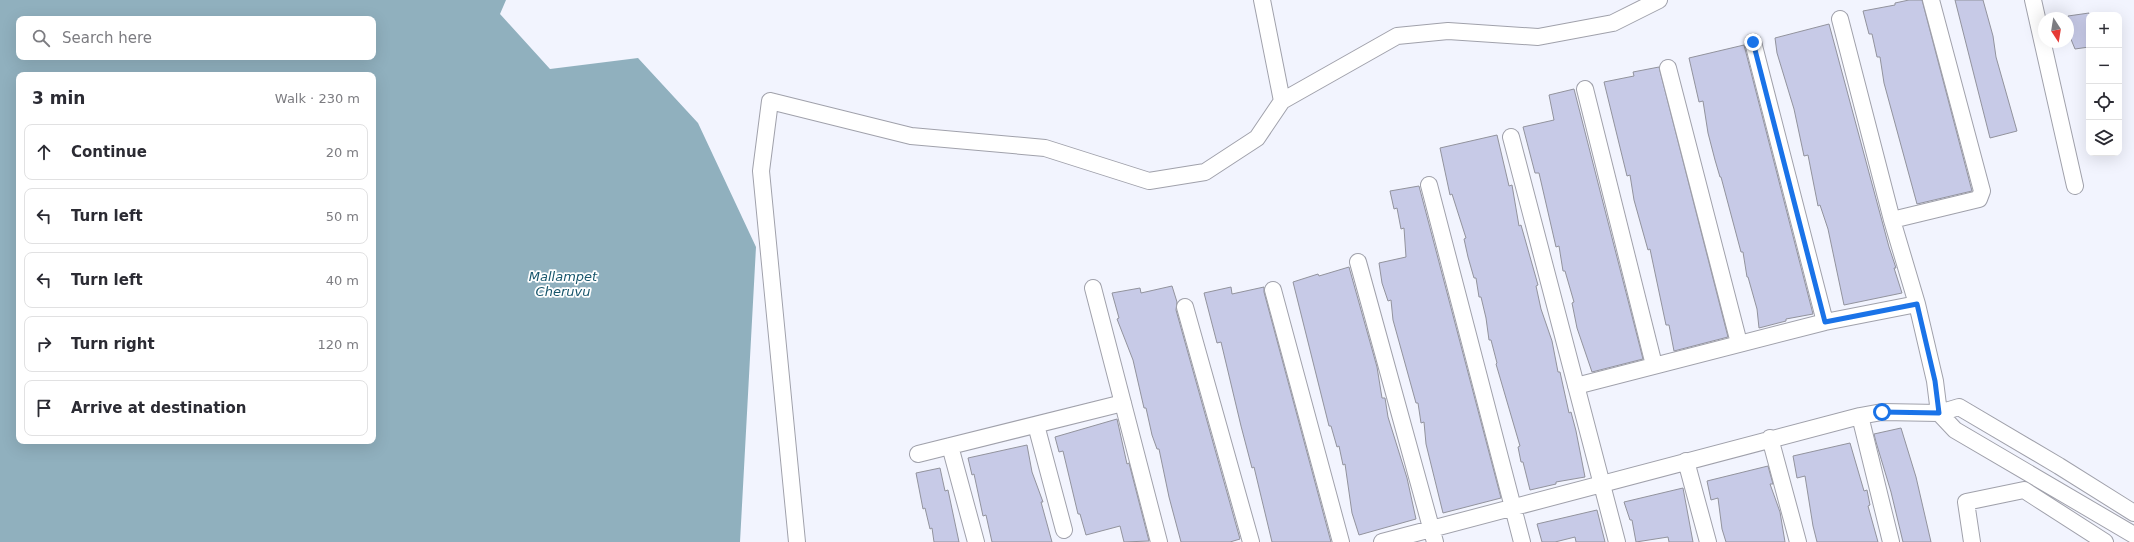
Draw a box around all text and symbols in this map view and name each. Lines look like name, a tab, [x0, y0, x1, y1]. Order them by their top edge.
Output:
north arrow	[2038, 12, 2074, 48]
map controls	[2086, 12, 2122, 156]
button: +	[2086, 12, 2122, 48]
search box	[16, 16, 376, 60]
icon: search	[30, 27, 52, 49]
text: Search here	[62, 29, 152, 47]
route end	[1744, 33, 1762, 51]
button: −	[2086, 48, 2122, 84]
button: locate	[2086, 84, 2122, 120]
text: 3 min	[32, 88, 85, 108]
text: Walk · 230 m	[275, 91, 360, 106]
button: layers	[2086, 120, 2122, 156]
icon: ahead	[33, 141, 55, 163]
text: Continue	[71, 143, 147, 161]
text: 20 m	[326, 145, 359, 160]
icon: left	[33, 205, 55, 227]
text: Turn left	[71, 207, 143, 225]
text: 50 m	[326, 209, 359, 224]
icon: left	[33, 269, 55, 291]
water label: Mallampet Cheruvu	[529, 269, 598, 299]
text: Turn left	[71, 271, 143, 289]
text: 40 m	[326, 273, 359, 288]
icon: right	[33, 333, 55, 355]
text: Turn right	[71, 335, 155, 353]
text: 120 m	[317, 337, 359, 352]
icon: arrive	[33, 397, 55, 419]
text: Arrive at destination	[71, 399, 246, 417]
route start	[1873, 403, 1891, 421]

